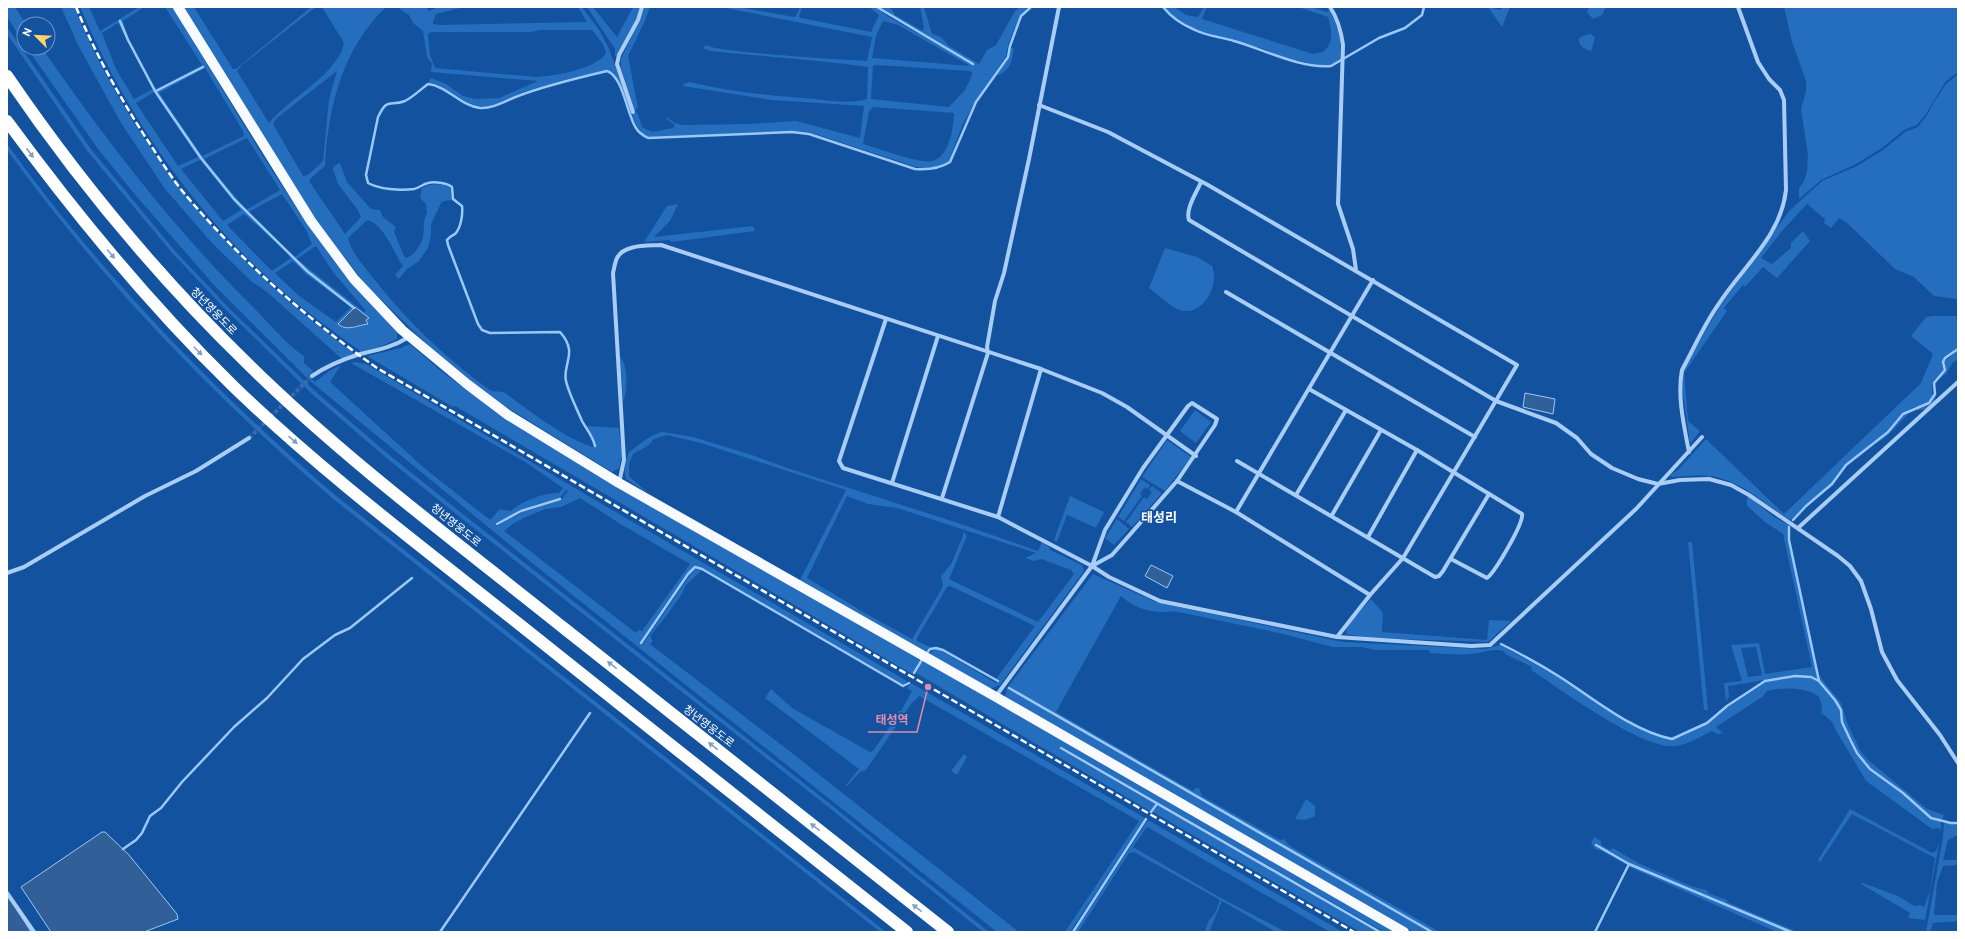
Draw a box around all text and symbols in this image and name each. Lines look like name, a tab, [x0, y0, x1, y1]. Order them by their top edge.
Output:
north arrow	[16, 16, 56, 56]
text: N	[20, 26, 36, 39]
one-way arrow	[26, 147, 34, 158]
one-way arrow	[106, 249, 115, 260]
street label: 청년영웅도로	[187, 285, 239, 338]
one-way arrow	[193, 346, 203, 355]
one-way arrow	[288, 435, 297, 444]
street label: 청년영웅도로	[427, 501, 483, 550]
district label: 태성리	[1141, 511, 1177, 527]
one-way arrow	[606, 661, 617, 670]
street label: 청년영웅도로	[680, 703, 737, 751]
callout: 태성역	[868, 708, 917, 732]
text: 태성역	[875, 713, 909, 729]
one-way arrow	[708, 742, 719, 751]
one-way arrow	[810, 823, 821, 831]
one-way arrow	[912, 903, 923, 912]

